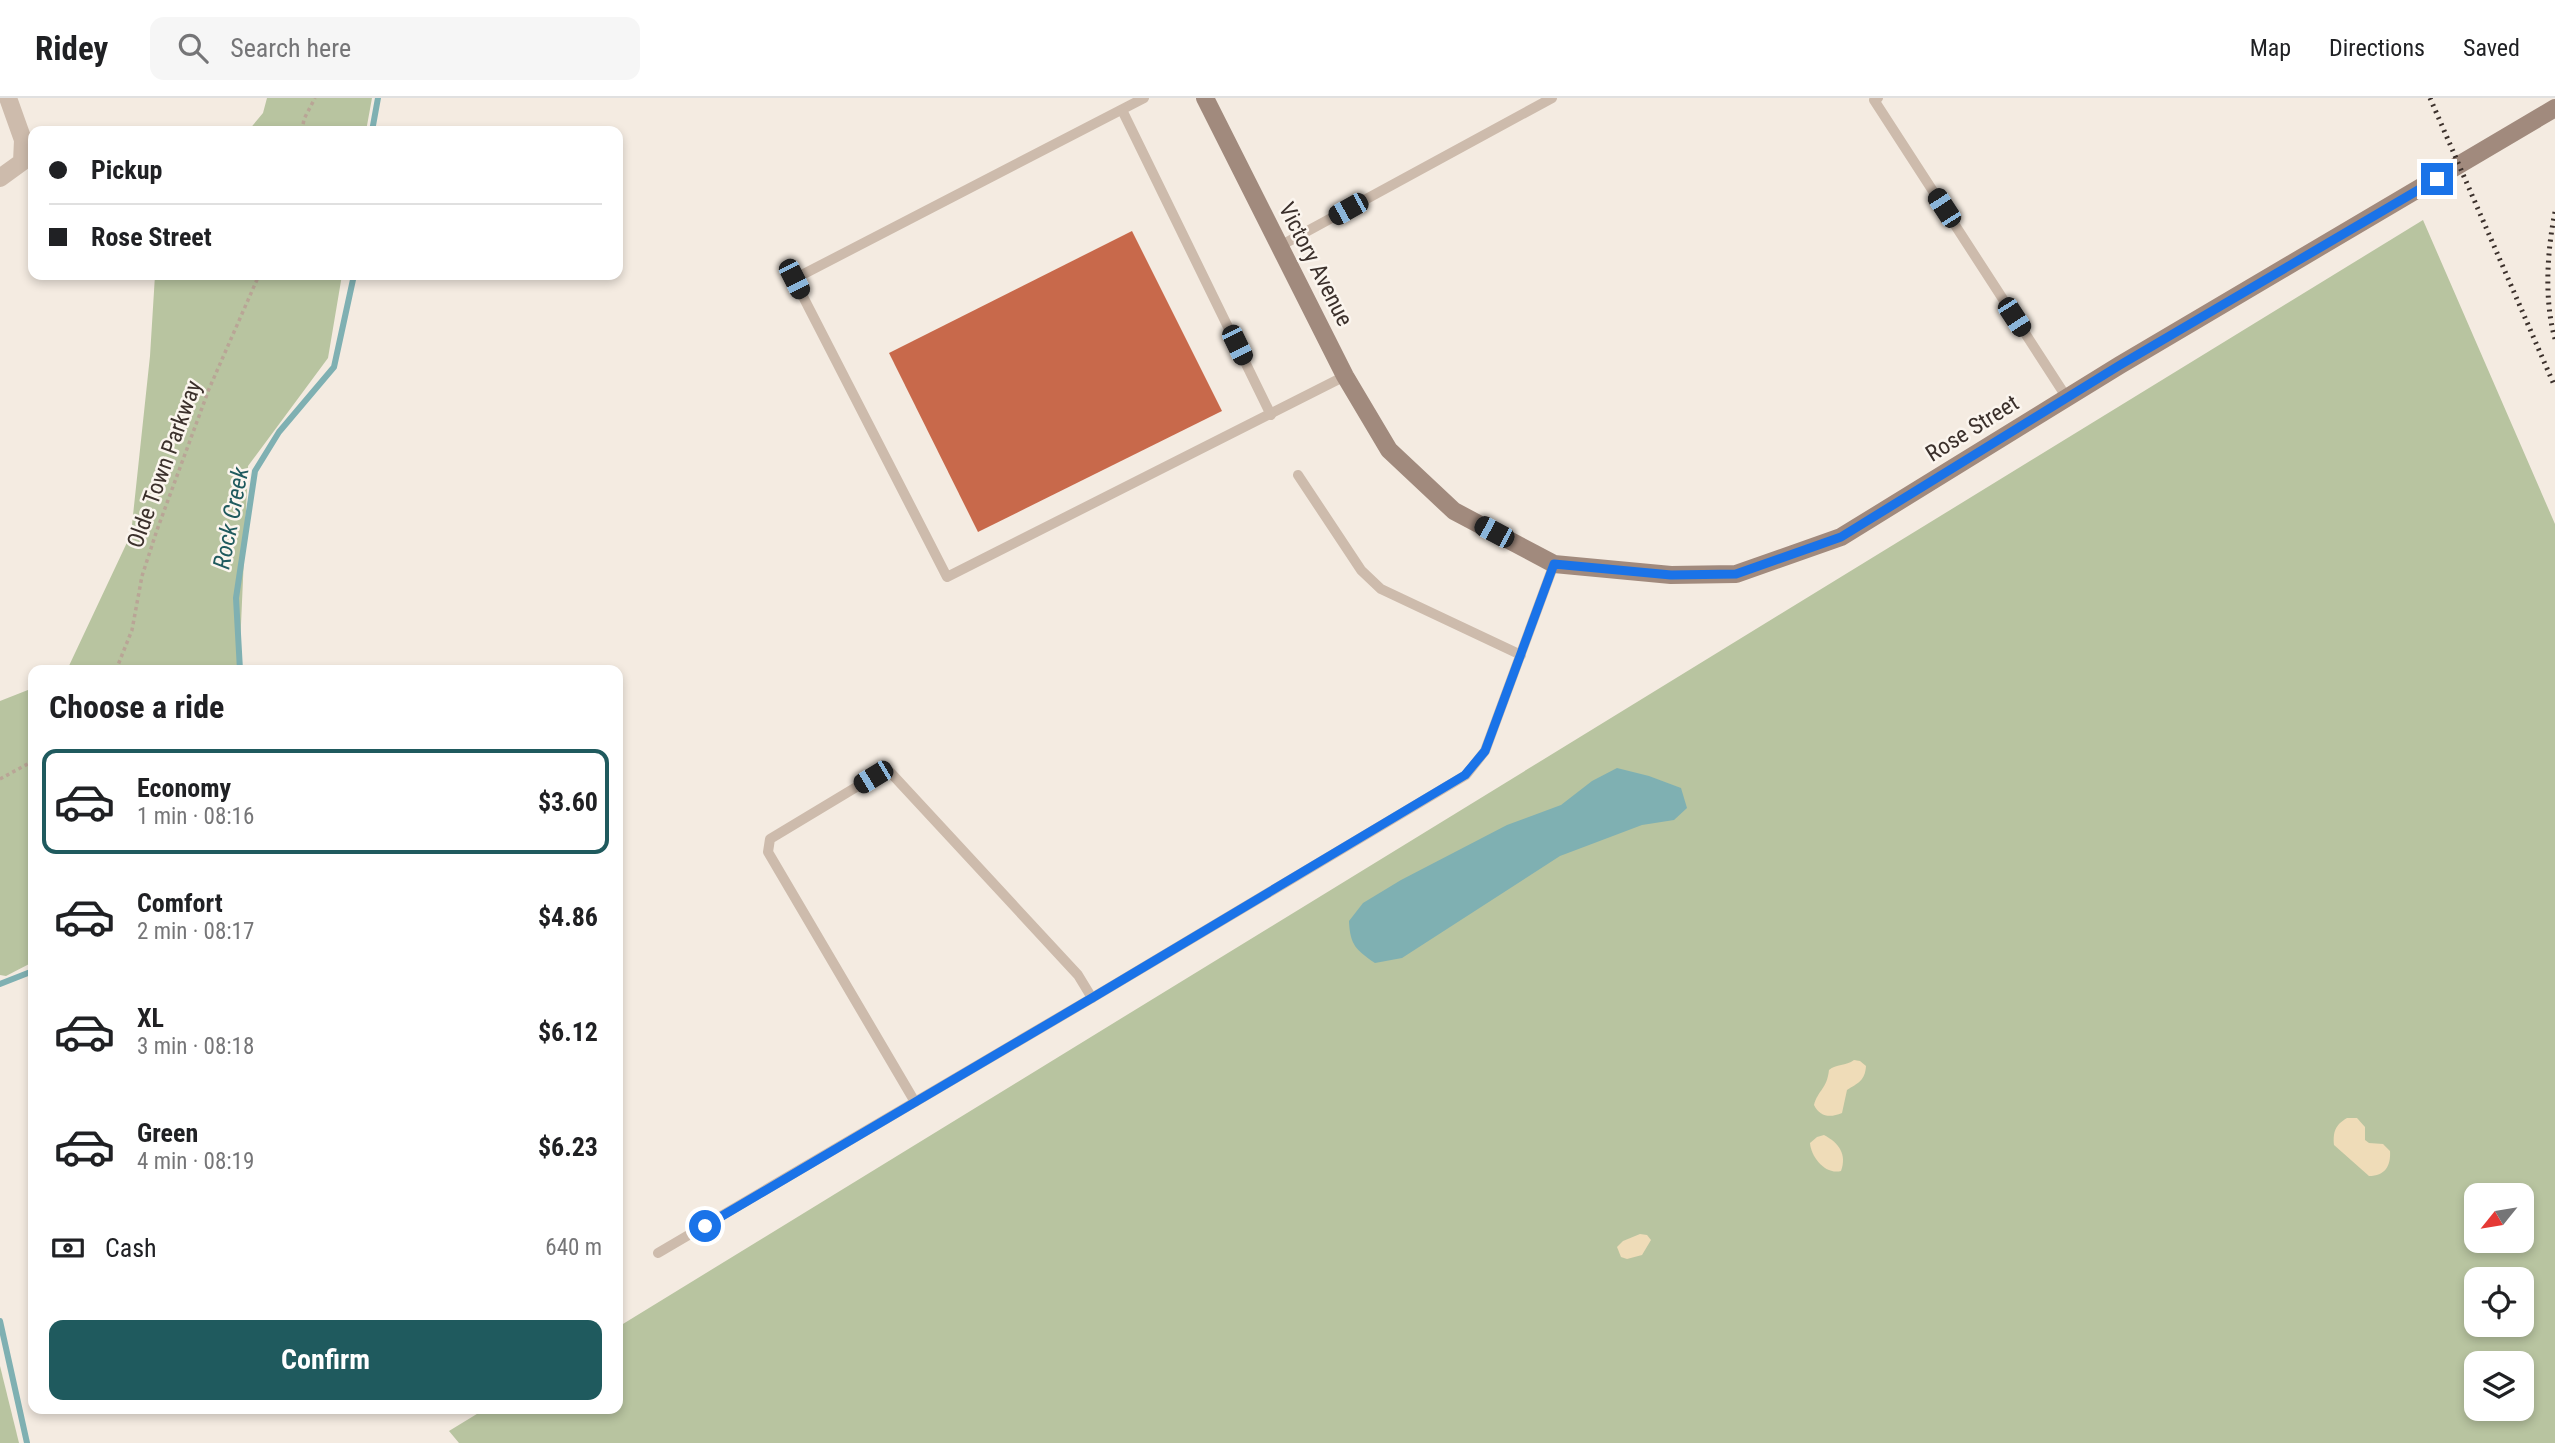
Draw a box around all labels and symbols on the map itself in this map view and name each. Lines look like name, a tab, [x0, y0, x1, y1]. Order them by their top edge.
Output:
route end	[2421, 163, 2453, 195]
car	[1924, 185, 1965, 231]
car	[1325, 190, 1372, 228]
street label: Victory Avenue	[1273, 198, 1358, 331]
car	[776, 256, 813, 302]
car	[1994, 294, 2035, 340]
car	[1219, 322, 1256, 368]
street label: Olde Town Parkway	[122, 376, 207, 552]
street label: Rose Street	[1921, 389, 2024, 467]
water label: Rock Creek	[207, 464, 255, 571]
car	[1471, 513, 1518, 551]
car	[850, 757, 897, 797]
north arrow	[2464, 1183, 2534, 1253]
route start	[689, 1210, 721, 1242]

